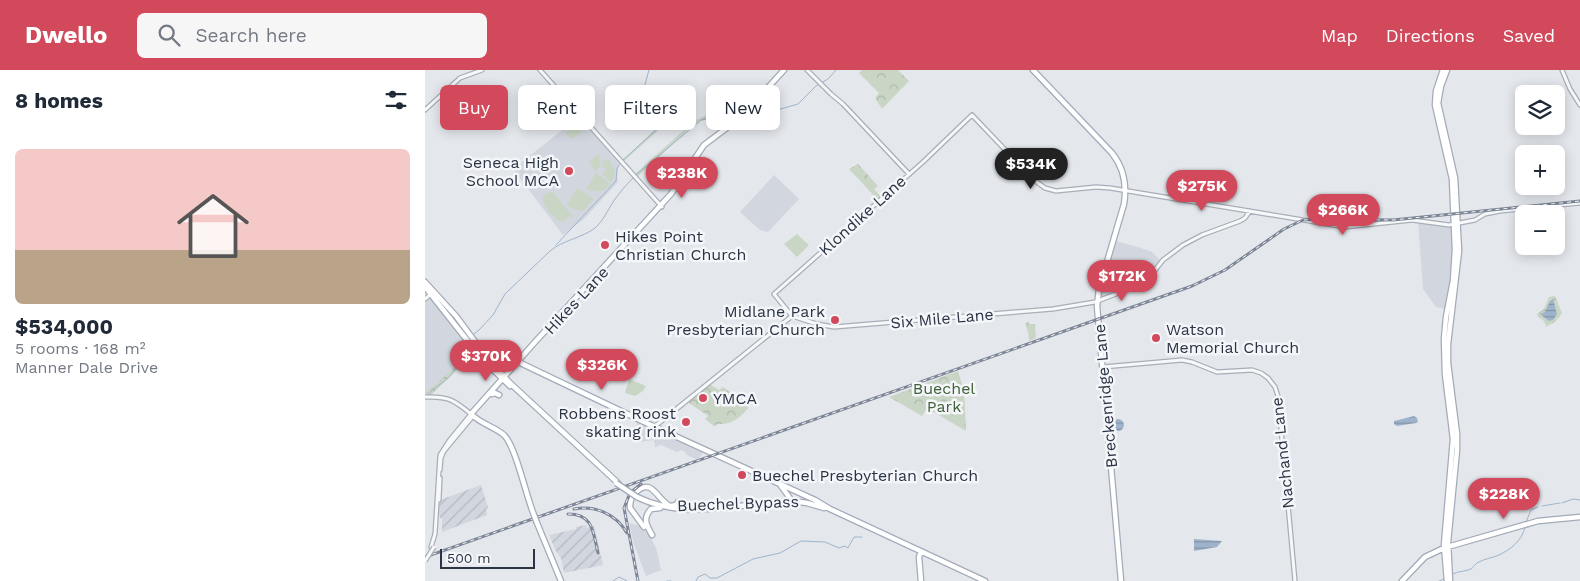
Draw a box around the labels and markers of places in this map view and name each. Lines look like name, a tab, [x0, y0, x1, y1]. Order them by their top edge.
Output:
pin: $534K	[996, 148, 1066, 190]
place label: Seneca High School MCA	[463, 153, 559, 190]
pin: $238K	[647, 156, 717, 199]
marker: Seneca High School MCA	[563, 165, 575, 177]
pin: $275K	[1167, 170, 1237, 212]
pin: $266K	[1308, 194, 1378, 236]
place label: Hikes Point Christian Church	[615, 227, 746, 264]
marker: Hikes Point Christian Church	[599, 239, 611, 251]
pin: $172K	[1087, 260, 1157, 302]
place label: Midlane Park Presbyterian Church	[666, 302, 825, 339]
marker: Midlane Park Presbyterian Church	[829, 314, 841, 326]
place label: Watson Memorial Church	[1166, 320, 1299, 357]
marker: Watson Memorial Church	[1150, 332, 1162, 344]
pin: $370K	[451, 340, 521, 382]
pin: $326K	[567, 348, 637, 391]
place label: YMCA	[713, 389, 757, 408]
marker: YMCA	[697, 392, 709, 404]
place label: Robbens Roost skating rink	[558, 404, 676, 441]
marker: Robbens Roost skating rink	[680, 416, 692, 428]
place label: Buechel Presbyterian Church	[752, 466, 978, 485]
marker: Buechel Presbyterian Church	[736, 469, 748, 481]
pin: $228K	[1469, 478, 1539, 520]

